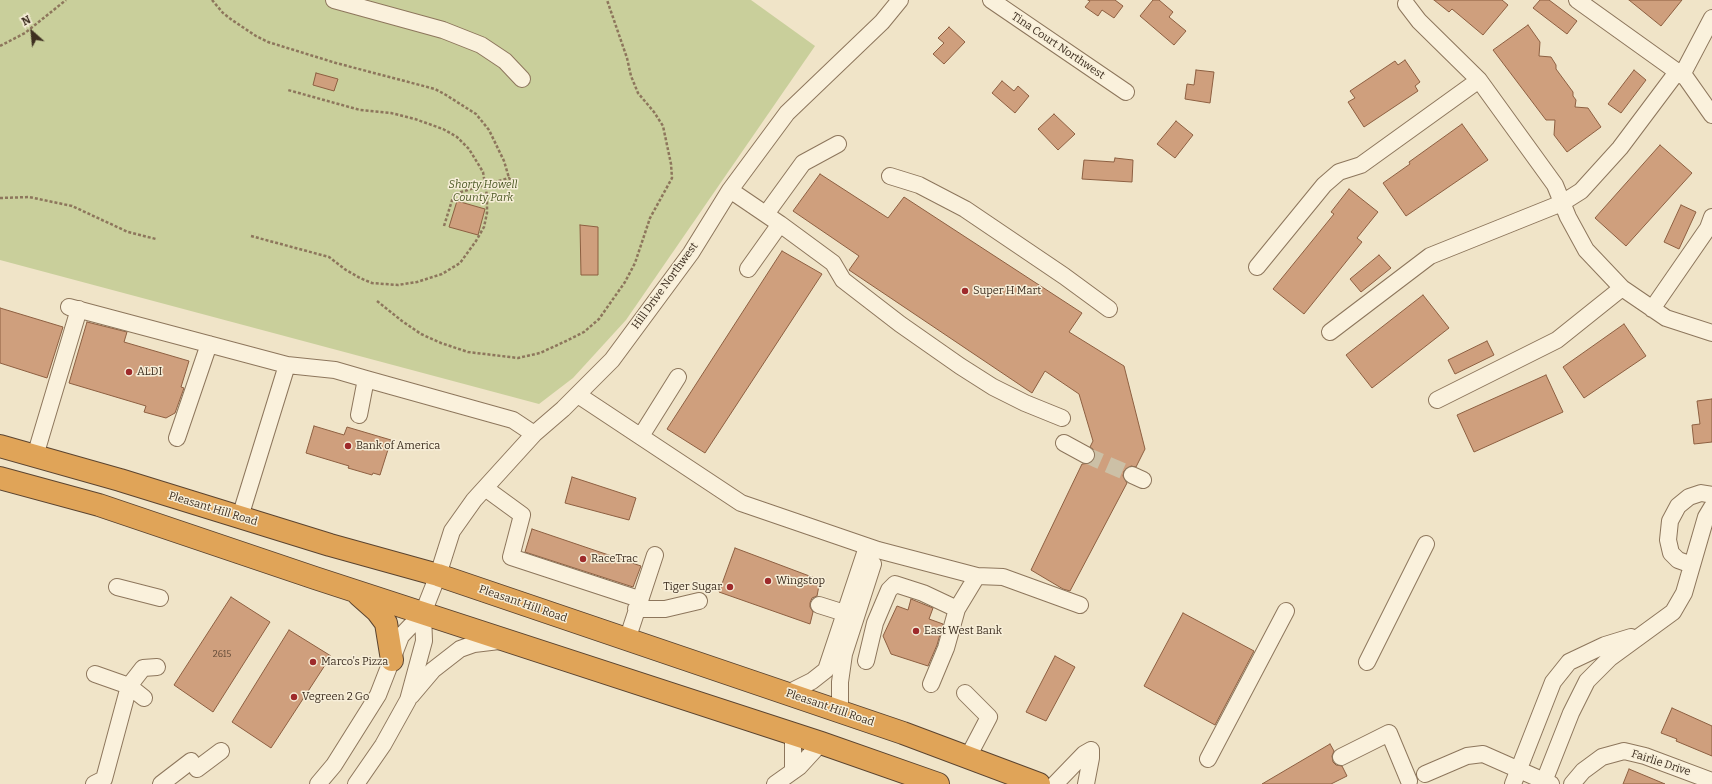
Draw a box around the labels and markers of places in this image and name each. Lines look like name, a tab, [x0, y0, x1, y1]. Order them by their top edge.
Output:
place label: Super H Mart	[973, 284, 1041, 298]
marker: Super H Mart	[960, 286, 970, 296]
place label: ALDI	[137, 365, 162, 379]
marker: ALDI	[124, 367, 134, 377]
place label: Bank of America	[356, 439, 440, 453]
marker: Bank of America	[343, 441, 353, 451]
place label: RaceTrac	[591, 552, 638, 566]
marker: RaceTrac	[578, 554, 588, 564]
place label: Wingstop	[776, 574, 825, 588]
marker: Wingstop	[763, 576, 773, 586]
place label: Tiger Sugar	[663, 580, 722, 594]
marker: Tiger Sugar	[725, 582, 735, 592]
place label: East West Bank	[924, 624, 1002, 638]
marker: East West Bank	[911, 626, 921, 636]
place label: Marco's Pizza	[321, 655, 388, 669]
marker: Marco's Pizza	[308, 657, 318, 667]
place label: Vegreen 2 Go	[302, 690, 369, 704]
marker: Vegreen 2 Go	[289, 692, 299, 702]

